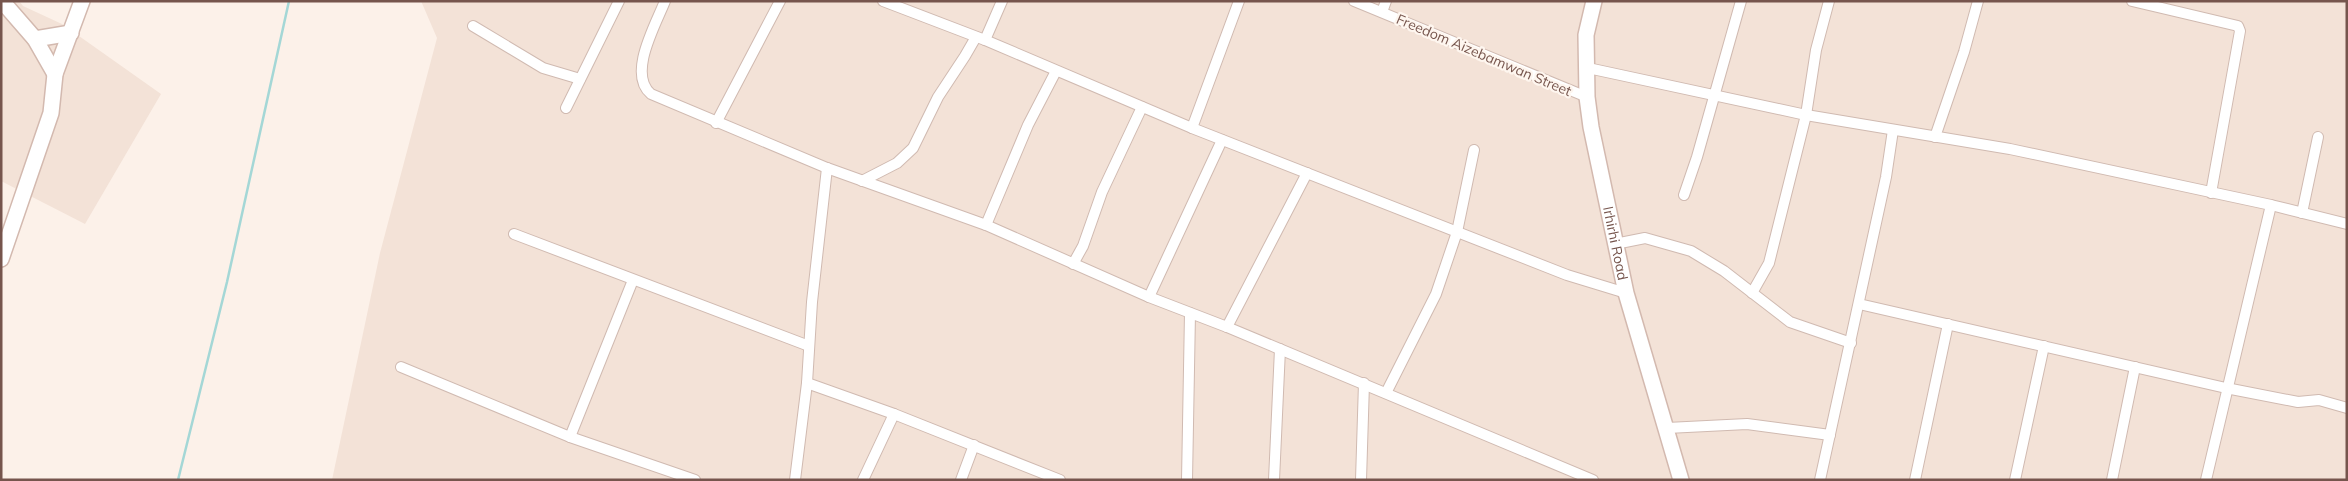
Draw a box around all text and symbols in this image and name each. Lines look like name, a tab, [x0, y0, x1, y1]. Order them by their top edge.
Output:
street label: Freedom Aizebamwan Street	[1394, 10, 1574, 100]
street label: Irhirhi Road	[1599, 205, 1632, 282]

